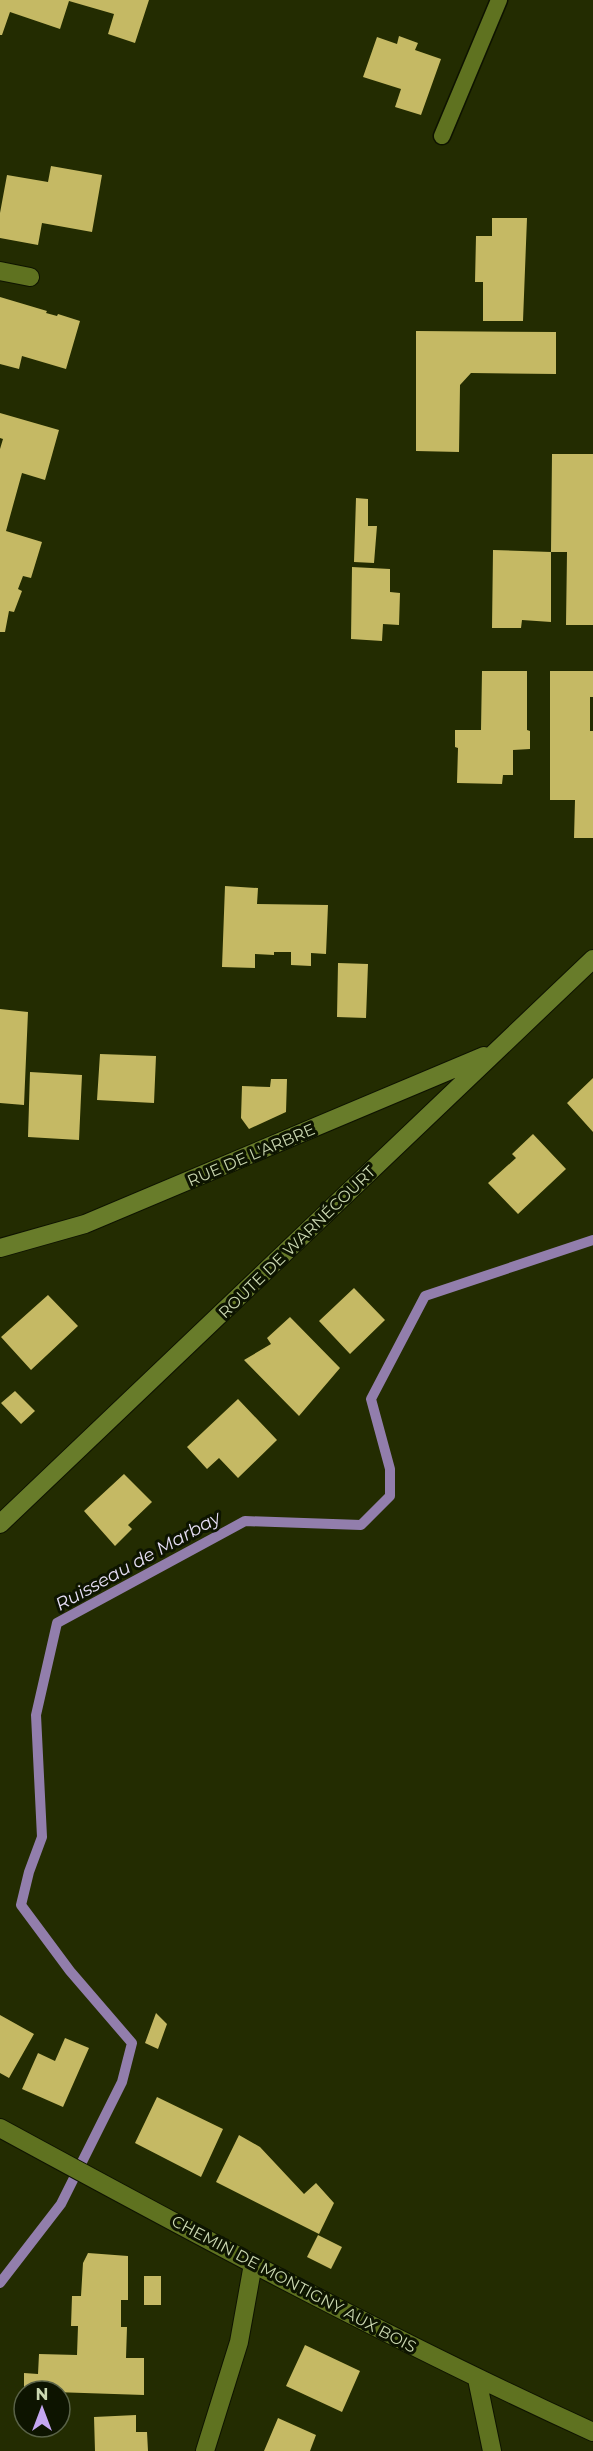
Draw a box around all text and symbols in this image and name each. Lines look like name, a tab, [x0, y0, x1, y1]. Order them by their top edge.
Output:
street label: RUE DE L'ARBRE	[184, 1120, 318, 1190]
street label: ROUTE DE WARNÉCOURT	[214, 1161, 380, 1322]
water label: Ruisseau de Marbay	[51, 1506, 226, 1616]
street label: CHEMIN DE MONTIGNY AUX BOIS	[168, 2211, 420, 2357]
north arrow	[12, 2379, 72, 2439]
text: N	[36, 2385, 48, 2404]

